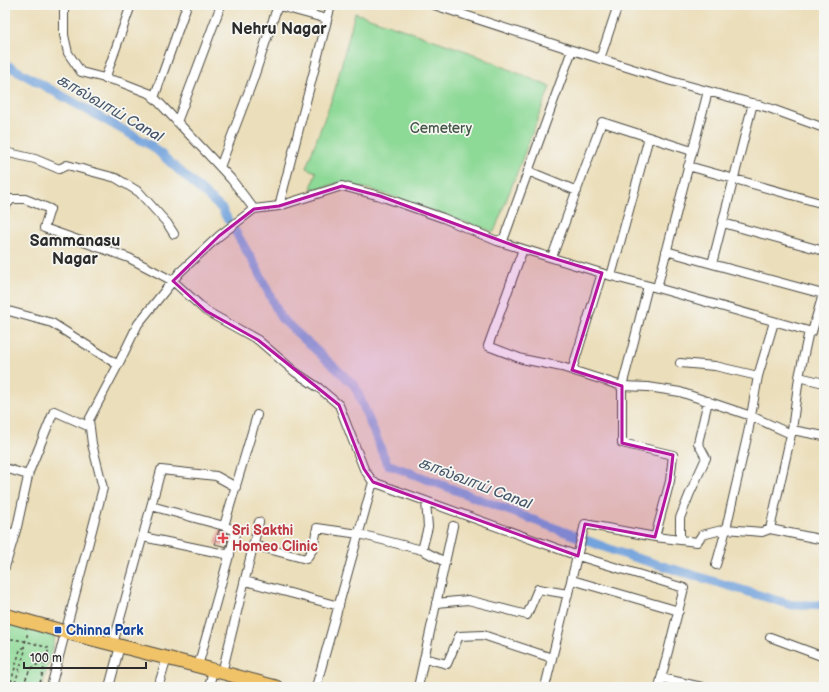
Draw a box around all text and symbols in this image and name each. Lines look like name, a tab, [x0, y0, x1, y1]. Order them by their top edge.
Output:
district label: Nehru Nagar	[231, 20, 327, 39]
water label: கால்வாய் Canal	[53, 70, 167, 147]
park label: Cemetery	[410, 120, 473, 137]
district label: Sammanasu Nagar	[30, 232, 120, 269]
water label: கால்வாய் Canal	[415, 453, 535, 514]
place label: Sri Sakthi Homeo Clinic	[232, 522, 318, 555]
marker: Sri Sakthi Homeo Clinic	[217, 532, 229, 544]
place label: Chinna Park	[66, 622, 144, 639]
marker: Chinna Park	[53, 625, 63, 635]
scale bar	[24, 644, 146, 670]
text: 100 m	[30, 651, 62, 666]

